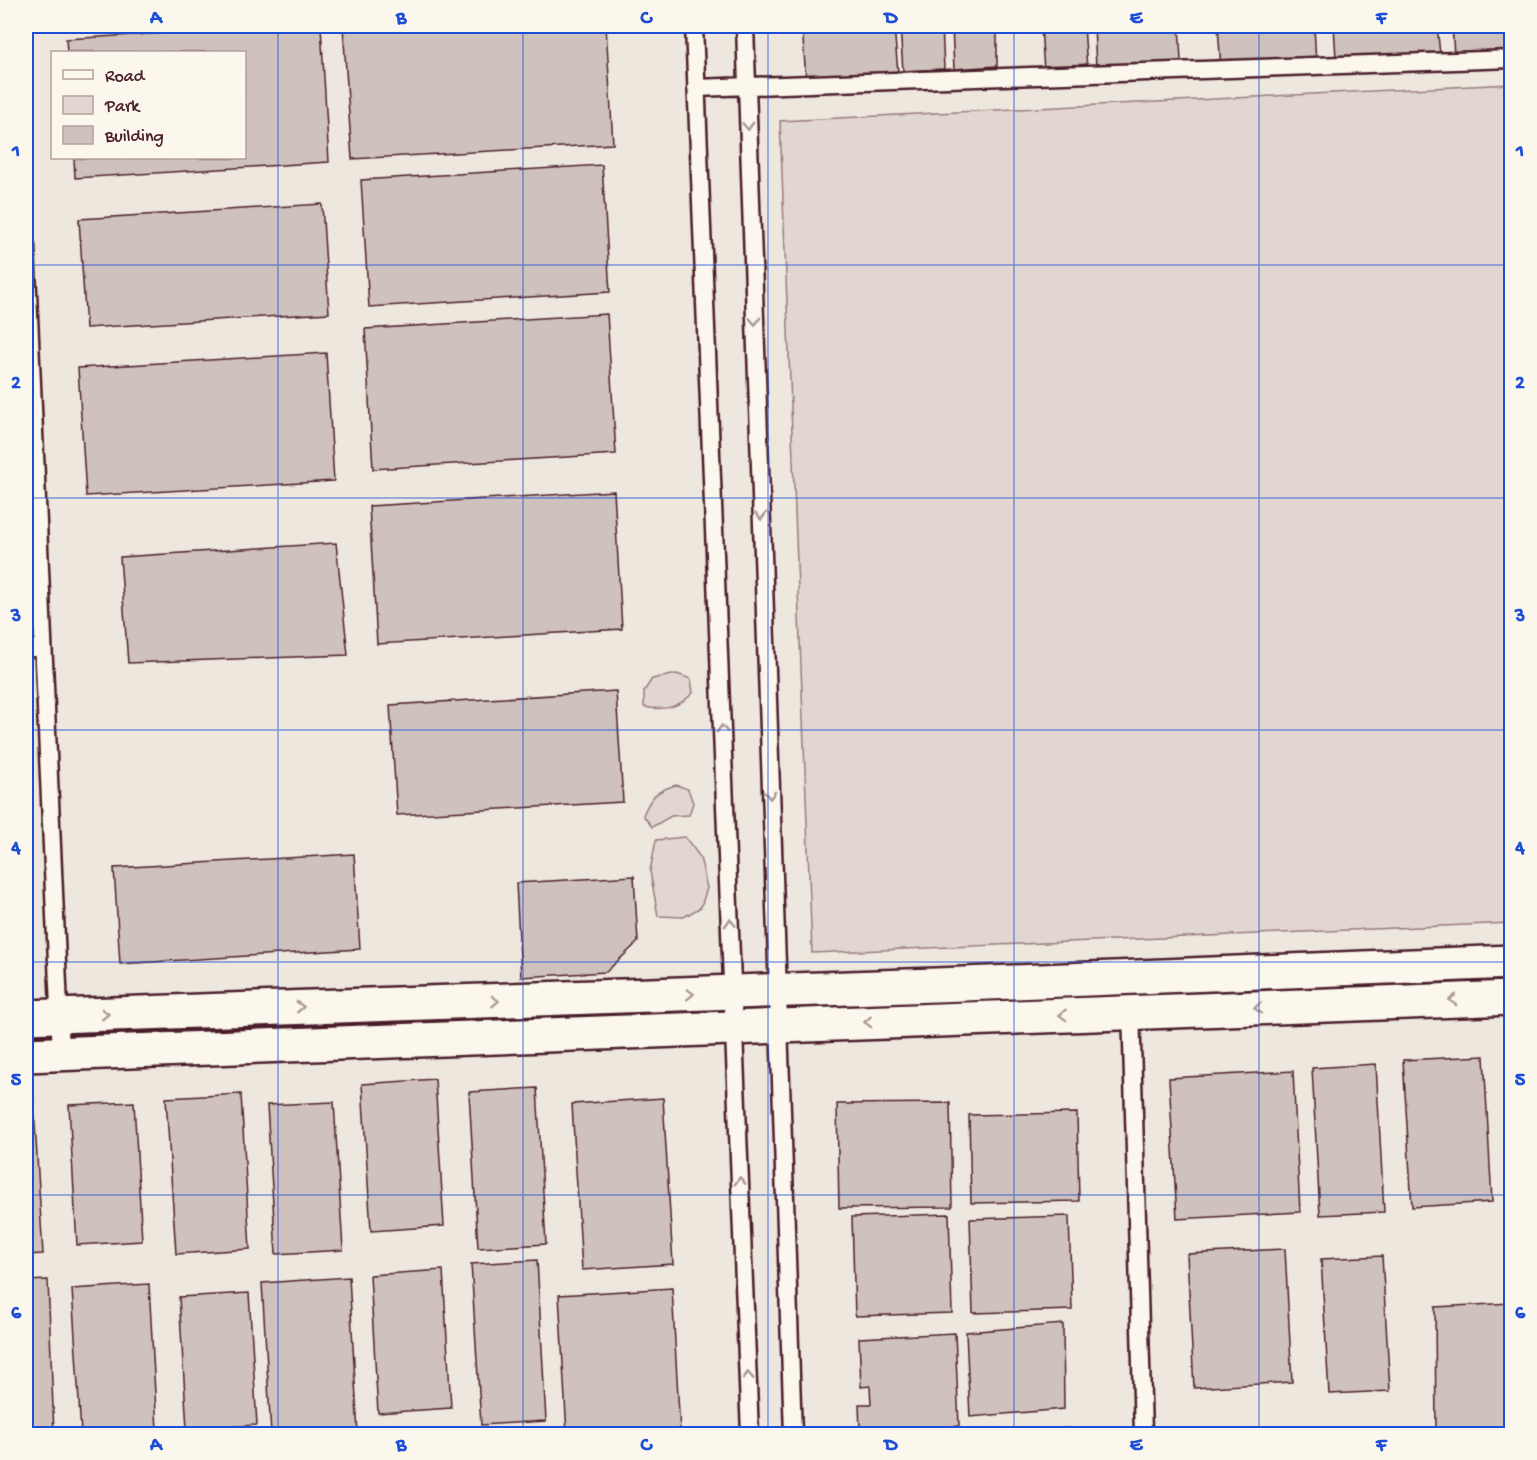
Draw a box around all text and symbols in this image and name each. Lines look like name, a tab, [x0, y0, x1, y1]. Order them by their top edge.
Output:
text: A	[149, 8, 164, 31]
text: B	[395, 8, 407, 31]
text: C	[640, 8, 654, 31]
text: D	[882, 8, 898, 31]
text: E	[1130, 8, 1144, 31]
text: F	[1375, 8, 1388, 31]
legend	[51, 51, 246, 159]
text: Road	[105, 67, 146, 88]
text: Park	[104, 97, 141, 118]
one-way arrow	[742, 121, 754, 130]
text: Building	[104, 127, 164, 148]
text: 1	[11, 141, 20, 164]
text: 1	[1515, 141, 1524, 164]
one-way arrow	[748, 316, 761, 325]
text: 2	[11, 373, 21, 396]
text: 2	[1515, 373, 1525, 396]
one-way arrow	[755, 511, 767, 520]
text: 3	[10, 606, 21, 629]
text: 3	[1514, 606, 1525, 629]
one-way arrow	[716, 724, 729, 733]
one-way arrow	[764, 790, 777, 799]
text: 4	[10, 838, 21, 861]
text: 4	[1514, 838, 1525, 861]
one-way arrow	[723, 919, 736, 928]
one-way arrow	[685, 987, 694, 1000]
one-way arrow	[490, 994, 499, 1007]
one-way arrow	[1449, 994, 1458, 1006]
one-way arrow	[295, 1001, 304, 1014]
one-way arrow	[1254, 1001, 1263, 1014]
one-way arrow	[100, 1008, 109, 1021]
one-way arrow	[1059, 1009, 1068, 1021]
one-way arrow	[864, 1016, 873, 1029]
text: 5	[11, 1070, 22, 1093]
text: 5	[1515, 1070, 1526, 1093]
one-way arrow	[734, 1177, 747, 1186]
text: 6	[11, 1303, 22, 1326]
text: 6	[1515, 1303, 1526, 1326]
one-way arrow	[742, 1372, 754, 1381]
text: A	[149, 1435, 164, 1458]
text: B	[395, 1435, 407, 1458]
text: C	[640, 1435, 654, 1458]
text: D	[882, 1435, 898, 1458]
text: E	[1130, 1435, 1144, 1458]
text: F	[1375, 1435, 1388, 1458]

